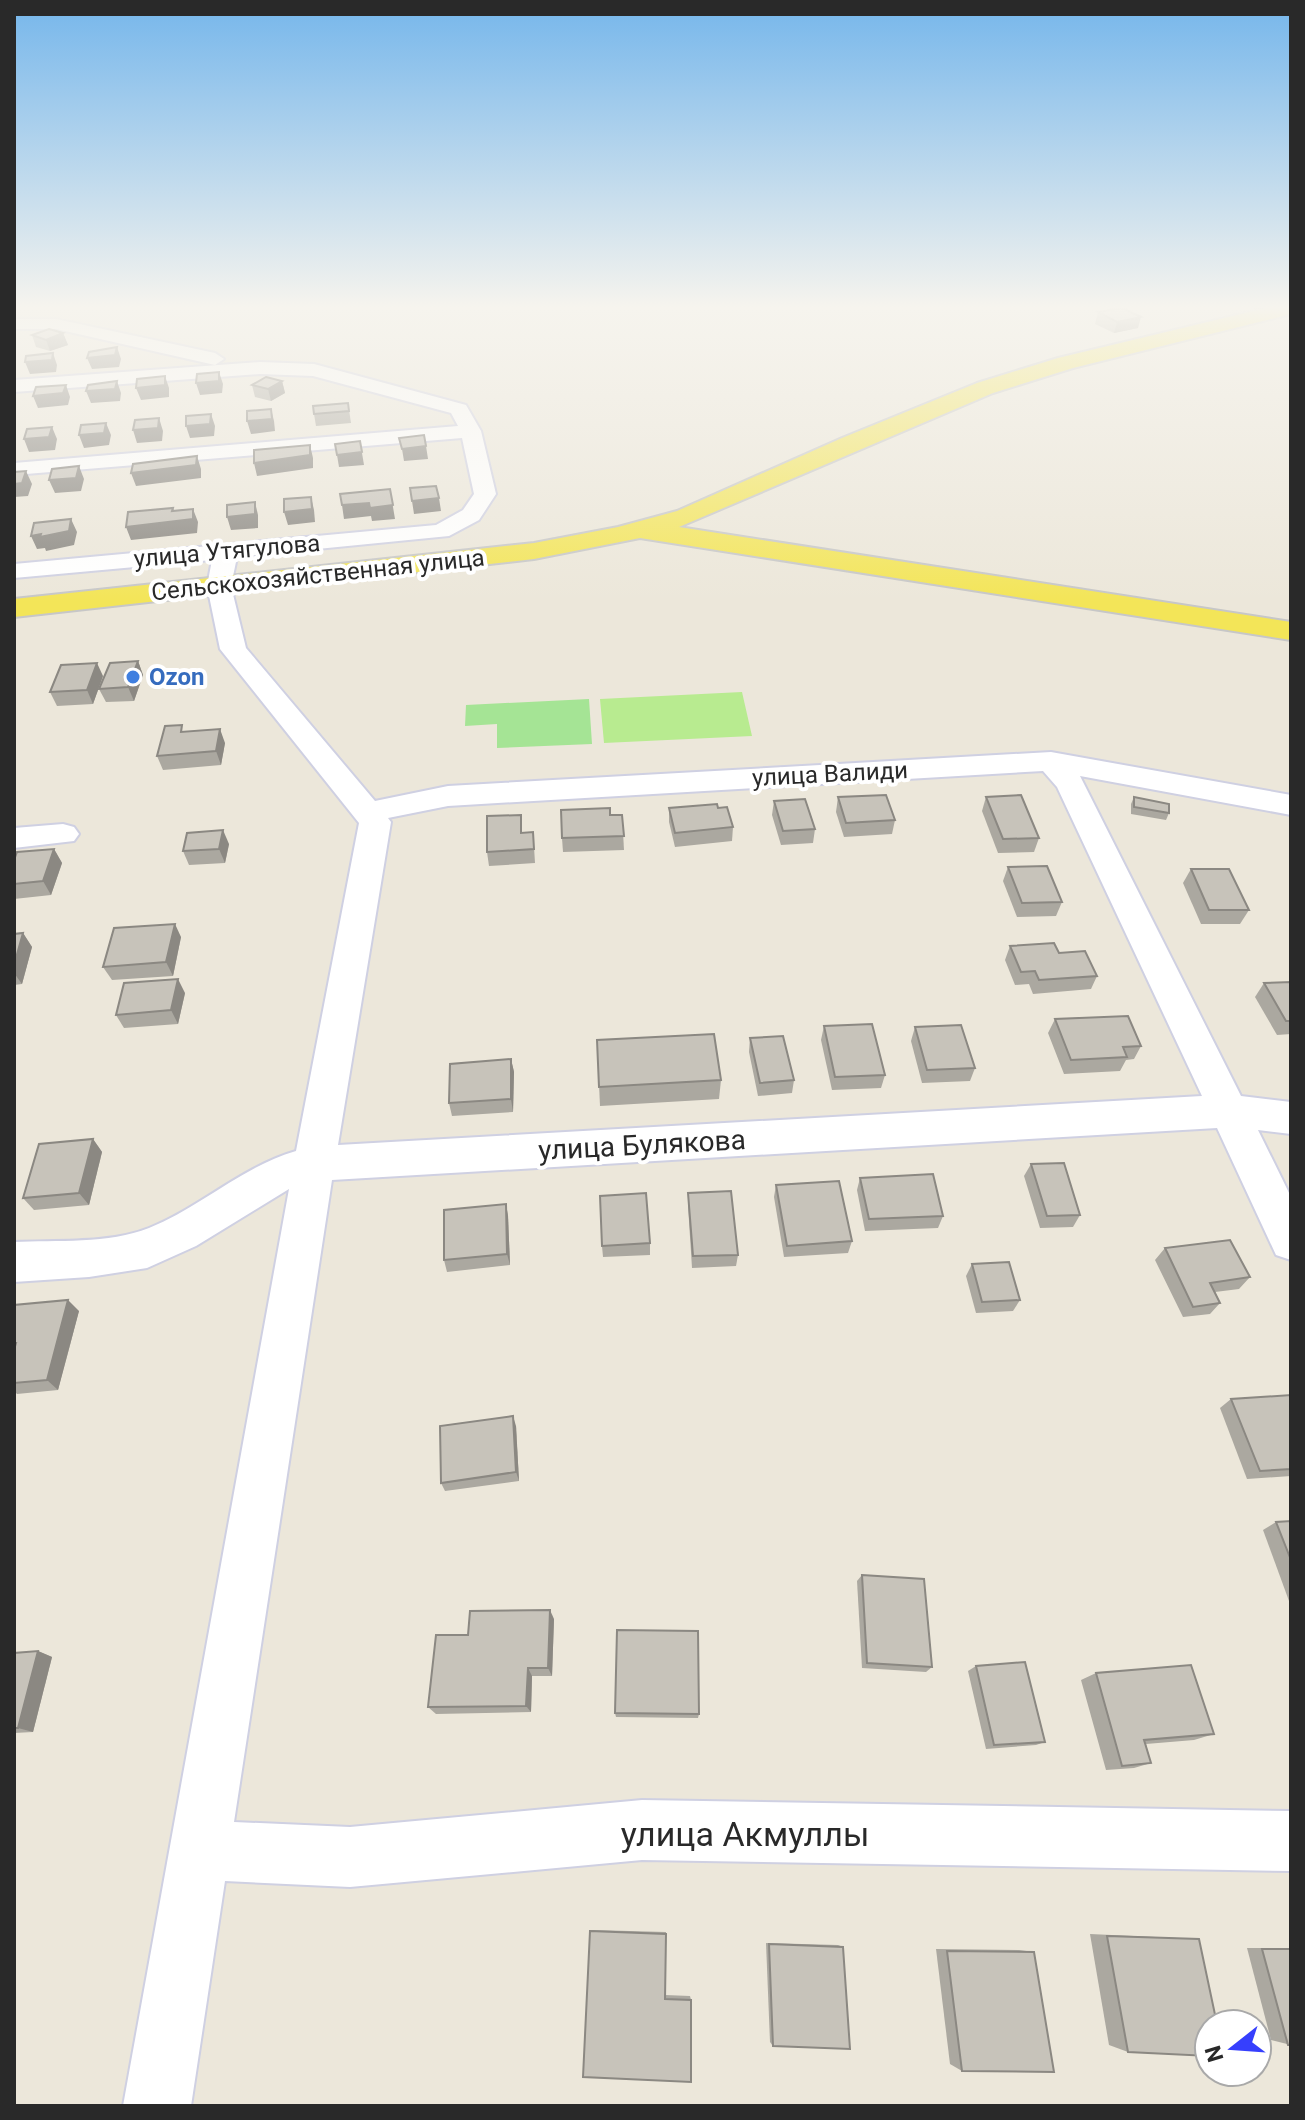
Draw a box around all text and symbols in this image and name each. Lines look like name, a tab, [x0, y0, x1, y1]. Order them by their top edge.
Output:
street label: улица Утягулова	[133, 529, 321, 573]
street label: Сельскохозяйственная улица	[150, 544, 486, 606]
place label: Ozon	[149, 663, 205, 691]
marker: Ozon	[124, 668, 142, 686]
street label: улица Валиди	[751, 756, 909, 792]
street label: улица Булякова	[537, 1123, 747, 1167]
street label: улица Акмуллы	[621, 1814, 869, 1854]
north arrow	[1193, 2008, 1273, 2088]
text: N	[1200, 2043, 1229, 2065]

